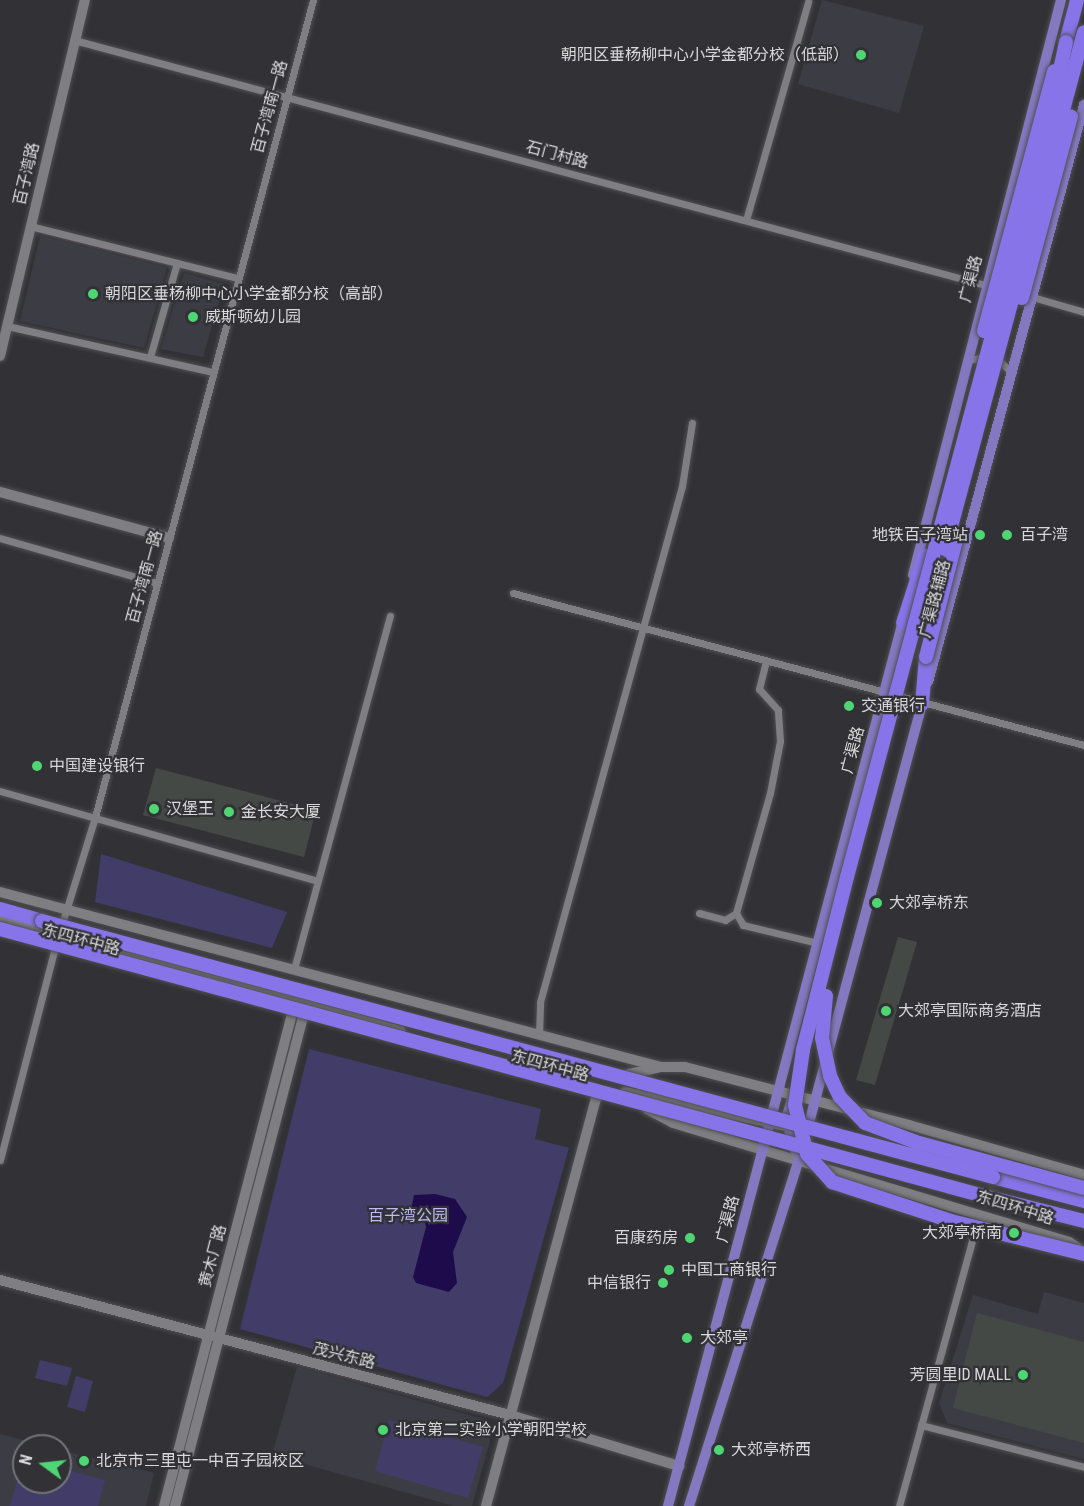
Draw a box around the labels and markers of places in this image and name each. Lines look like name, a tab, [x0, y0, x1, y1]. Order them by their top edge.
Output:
place label: 朝阳区垂杨柳中心小学金都分校（低部）	[561, 45, 849, 65]
marker: 朝阳区垂杨柳中心小学金都分校（低部）	[854, 48, 868, 62]
place label: 朝阳区垂杨柳中心小学金都分校（高部）	[105, 284, 393, 304]
marker: 朝阳区垂杨柳中心小学金都分校（高部）	[86, 287, 100, 301]
place label: 威斯顿幼儿园	[205, 307, 301, 327]
marker: 威斯顿幼儿园	[186, 310, 200, 324]
place label: 地铁百子湾站	[872, 525, 968, 545]
place label: 百子湾	[1020, 525, 1068, 545]
marker: 百子湾	[998, 526, 1016, 544]
marker: 地铁百子湾站	[973, 528, 987, 542]
place label: 交通银行	[861, 696, 925, 716]
marker: 交通银行	[842, 699, 856, 713]
place label: 中国建设银行	[49, 756, 145, 776]
marker: 中国建设银行	[30, 759, 44, 773]
place label: 汉堡王	[166, 799, 214, 819]
marker: 汉堡王	[147, 802, 161, 816]
place label: 金长安大厦	[241, 802, 321, 822]
marker: 金长安大厦	[222, 805, 236, 819]
place label: 大郊亭桥东	[889, 893, 969, 913]
marker: 大郊亭桥东	[870, 896, 884, 910]
place label: 大郊亭国际商务酒店	[898, 1001, 1042, 1021]
marker: 大郊亭国际商务酒店	[879, 1004, 893, 1018]
place label: 大郊亭桥南	[922, 1223, 1002, 1243]
marker: 大郊亭桥南	[1007, 1226, 1021, 1240]
place label: 百康药房	[614, 1228, 678, 1248]
marker: 百康药房	[683, 1231, 697, 1245]
place label: 中国工商银行	[681, 1260, 777, 1280]
marker: 中国工商银行	[662, 1263, 676, 1277]
place label: 中信银行	[587, 1273, 651, 1293]
marker: 中信银行	[656, 1276, 670, 1290]
place label: 大郊亭	[700, 1328, 748, 1348]
marker: 大郊亭	[678, 1329, 696, 1347]
place label: 芳圆里ID MALL	[910, 1365, 1011, 1385]
marker: 芳圆里ID MALL	[1016, 1368, 1030, 1382]
place label: 北京第二实验小学朝阳学校	[395, 1420, 587, 1440]
marker: 北京第二实验小学朝阳学校	[376, 1423, 390, 1437]
place label: 大郊亭桥西	[731, 1440, 811, 1460]
marker: 大郊亭桥西	[712, 1443, 726, 1457]
place label: 北京市三里屯一中百子园校区	[96, 1451, 304, 1471]
marker: 北京市三里屯一中百子园校区	[77, 1454, 91, 1468]

